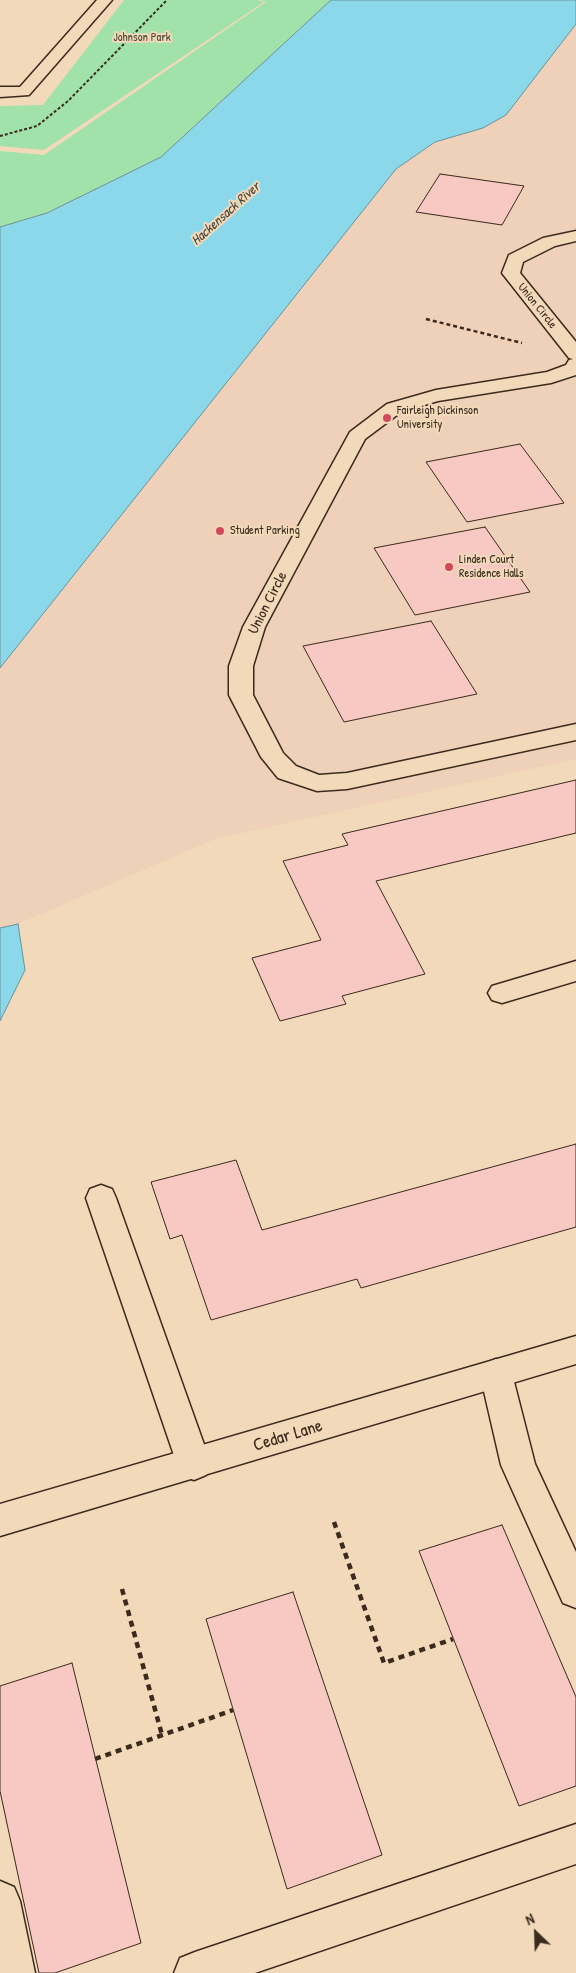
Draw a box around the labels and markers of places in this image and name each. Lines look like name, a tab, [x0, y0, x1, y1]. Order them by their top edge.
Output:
place label: Fairleigh Dickinson University	[397, 404, 478, 432]
marker: Fairleigh Dickinson University	[381, 412, 393, 424]
place label: Student Parking	[230, 524, 300, 538]
marker: Student Parking	[214, 525, 226, 537]
place label: Linden Court Residence Halls	[459, 553, 524, 581]
marker: Linden Court Residence Halls	[443, 561, 455, 573]

